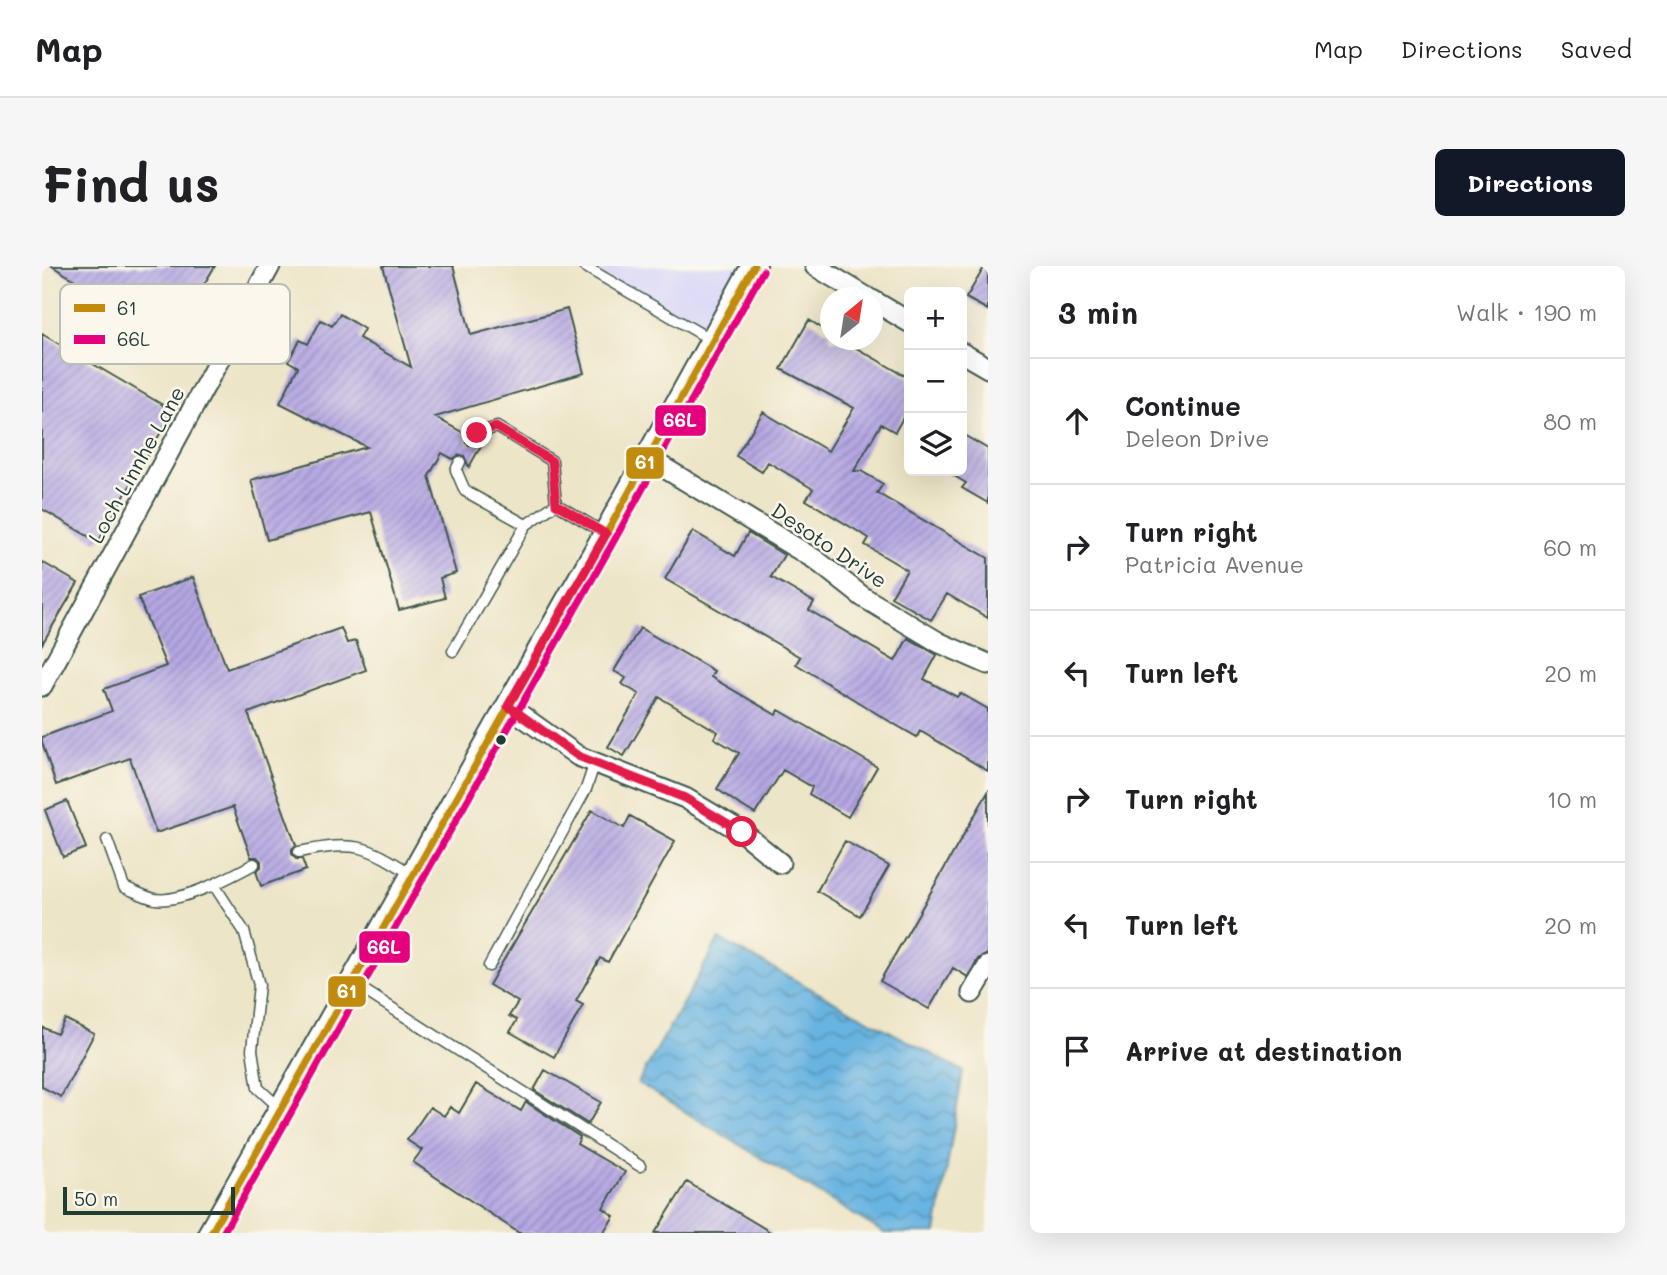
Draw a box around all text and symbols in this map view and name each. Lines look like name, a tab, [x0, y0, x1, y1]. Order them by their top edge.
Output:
text: Map	[35, 27, 103, 70]
text: Map	[1314, 33, 1363, 64]
text: Directions	[1401, 33, 1523, 64]
text: Saved	[1561, 33, 1632, 64]
button: Directions	[1435, 149, 1625, 216]
text: Find us	[42, 151, 220, 214]
legend	[60, 284, 290, 364]
north arrow	[820, 287, 883, 350]
map controls	[904, 287, 967, 476]
button: +	[904, 287, 967, 350]
text: 3 min	[1058, 292, 1138, 332]
text: 61	[117, 295, 137, 320]
text: Walk · 190 m	[1456, 297, 1597, 327]
text: 66L	[117, 326, 150, 351]
button: −	[904, 350, 967, 413]
street label: Loch Linnhe Lane	[81, 381, 190, 548]
text: Continue	[1125, 389, 1241, 423]
icon: ahead	[1058, 402, 1096, 440]
line badge: 66L	[654, 404, 707, 437]
text: 80 m	[1543, 406, 1597, 436]
text: 66L	[663, 407, 697, 432]
button: layers	[904, 413, 967, 476]
route end	[461, 417, 492, 448]
text: Deleon Drive	[1125, 423, 1270, 453]
line badge: 61	[625, 446, 665, 480]
text: 61	[635, 449, 655, 474]
street label: Desoto Drive	[767, 496, 893, 593]
text: Turn right	[1125, 515, 1258, 549]
icon: right	[1058, 528, 1096, 566]
text: 60 m	[1543, 532, 1597, 562]
text: Patricia Avenue	[1125, 549, 1304, 579]
icon: left	[1058, 654, 1096, 692]
text: Turn left	[1125, 656, 1238, 690]
text: 20 m	[1544, 658, 1597, 688]
unlabelled marker	[494, 733, 508, 747]
icon: right	[1058, 780, 1096, 818]
text: Turn right	[1125, 782, 1258, 816]
text: 10 m	[1547, 784, 1597, 814]
route start	[726, 816, 757, 847]
icon: left	[1058, 906, 1096, 944]
text: Turn left	[1125, 908, 1238, 942]
text: 20 m	[1544, 910, 1597, 940]
line badge: 66L	[358, 930, 411, 964]
text: 66L	[367, 934, 401, 959]
line badge: 61	[327, 975, 367, 1008]
text: 61	[337, 978, 357, 1003]
icon: arrive	[1058, 1032, 1096, 1070]
text: Arrive at destination	[1125, 1034, 1402, 1068]
scale bar	[63, 1184, 234, 1216]
text: 50 m	[74, 1186, 118, 1211]

